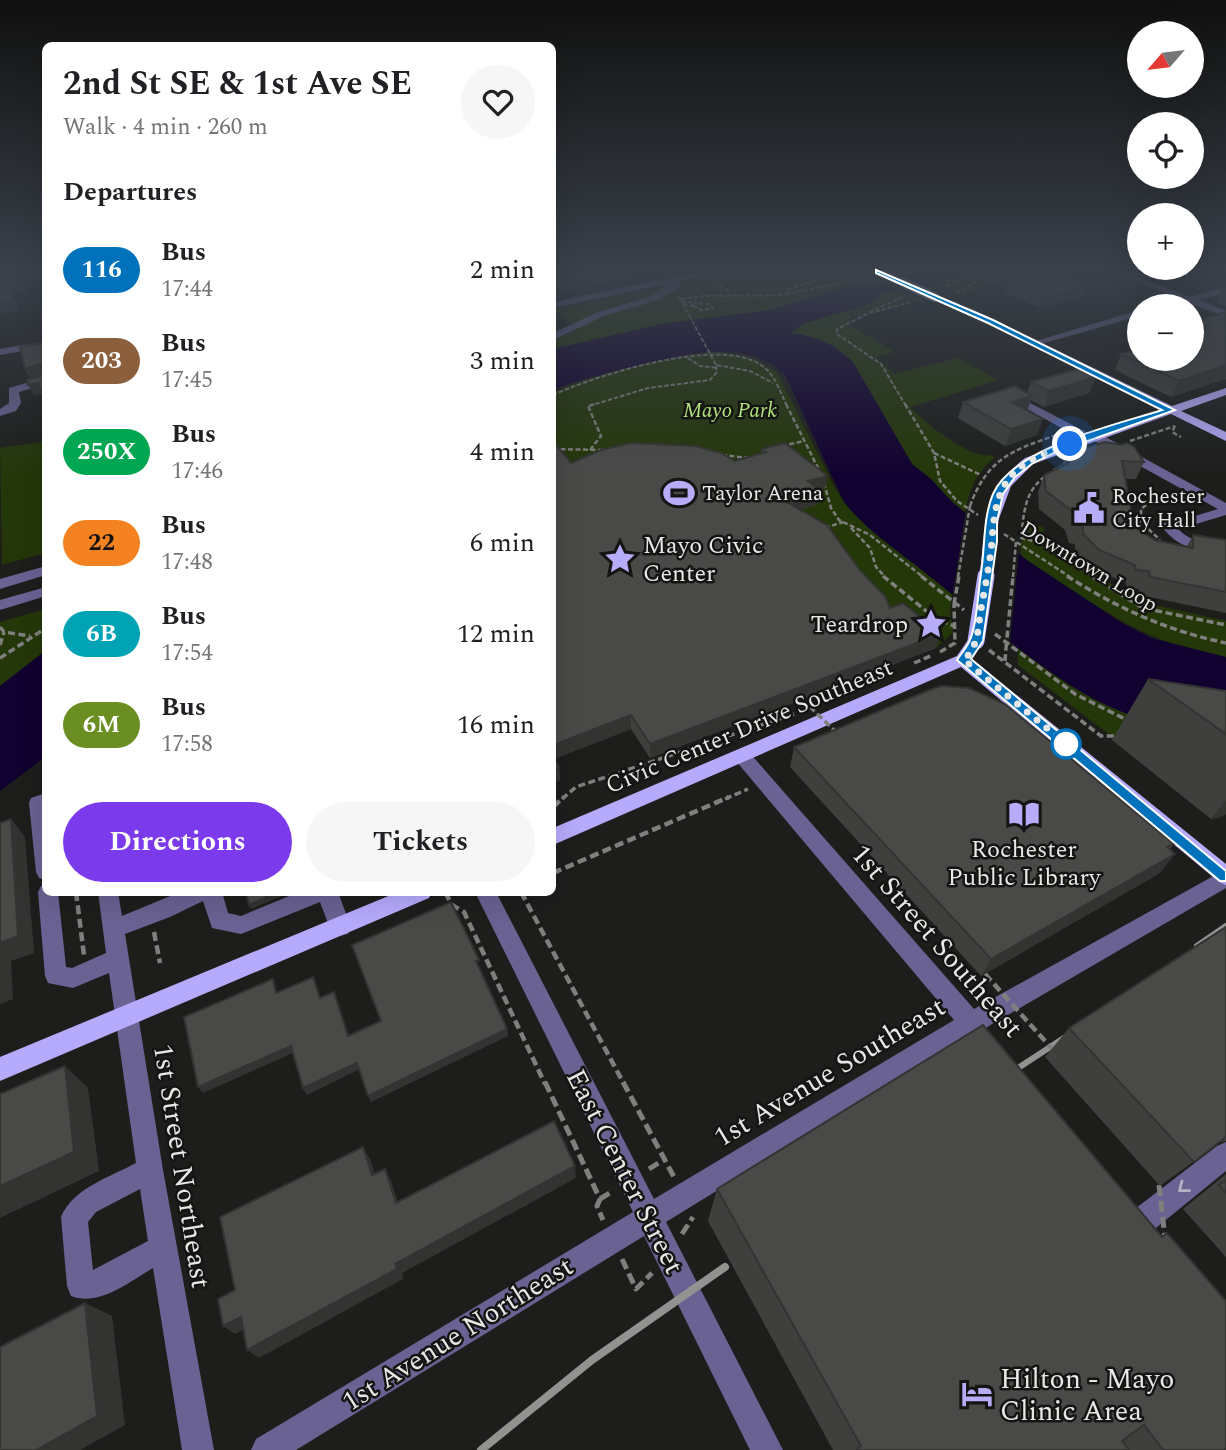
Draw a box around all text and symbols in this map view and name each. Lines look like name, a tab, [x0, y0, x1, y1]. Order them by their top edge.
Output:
north arrow	[1127, 21, 1204, 98]
map controls	[1127, 21, 1204, 371]
text: 2nd St SE & 1st Ave SE	[63, 59, 412, 109]
button: heart	[461, 65, 535, 139]
text: Walk · 4 min · 260 m	[63, 110, 268, 145]
button: locate	[1127, 112, 1204, 189]
text: Departures	[63, 172, 197, 212]
button: +	[1127, 203, 1204, 280]
text: Bus	[161, 232, 206, 272]
text: 2 min	[470, 250, 535, 290]
text: 116	[81, 252, 122, 288]
text: 17:44	[161, 272, 213, 307]
button: −	[1127, 294, 1204, 371]
text: Bus	[161, 323, 206, 363]
text: 3 min	[470, 341, 535, 381]
text: 203	[81, 343, 122, 379]
text: 17:45	[161, 363, 213, 398]
park label: Mayo Park	[683, 395, 777, 427]
text: Bus	[171, 414, 216, 454]
your location	[1052, 426, 1087, 461]
text: 4 min	[470, 432, 535, 472]
text: 250X	[77, 434, 136, 470]
text: 17:46	[171, 454, 223, 489]
sports icon: Taylor Arena	[662, 476, 696, 510]
place label: Taylor Arena	[702, 478, 824, 510]
place label: Rochester City Hall	[1112, 481, 1205, 537]
public building icon: Rochester City Hall	[1072, 491, 1106, 525]
text: Bus	[161, 505, 206, 545]
street label: Downtown Loop	[1014, 513, 1163, 621]
text: 6 min	[470, 523, 535, 563]
text: 22	[88, 525, 115, 561]
place label: Mayo Civic Center	[643, 528, 764, 592]
place icon: Mayo Civic Center	[603, 542, 637, 576]
text: 17:48	[161, 545, 213, 580]
text: Bus	[161, 596, 206, 636]
place label: Teardrop	[811, 607, 908, 643]
place icon: Teardrop	[914, 607, 948, 641]
text: 12 min	[457, 614, 535, 654]
text: 6B	[86, 616, 117, 652]
text: 17:54	[161, 636, 213, 671]
street label: Civic Center Drive Southeast	[600, 650, 899, 804]
text: Bus	[161, 687, 206, 727]
text: 16 min	[457, 705, 535, 745]
text: 6M	[83, 707, 120, 743]
text: 17:58	[161, 727, 213, 762]
unlabelled marker	[1051, 729, 1081, 759]
library icon: Rochester Public Library	[1007, 797, 1041, 831]
button: Directions	[63, 802, 292, 882]
button: Tickets	[306, 802, 535, 882]
place label: Rochester Public Library	[948, 832, 1102, 896]
street label: 1st Street Southeast	[840, 835, 1033, 1048]
street label: 1st Avenue Southeast	[706, 986, 954, 1159]
street label: 1st Street Northeast	[141, 1041, 222, 1292]
street label: East Center Street	[554, 1061, 695, 1282]
one-way arrow	[1178, 1179, 1191, 1192]
street label: 1st Avenue Northeast	[334, 1245, 582, 1423]
place label: Hilton - Mayo Clinic Area	[1000, 1358, 1174, 1433]
hotel icon: Hilton - Mayo Clinic Area	[960, 1377, 994, 1411]

